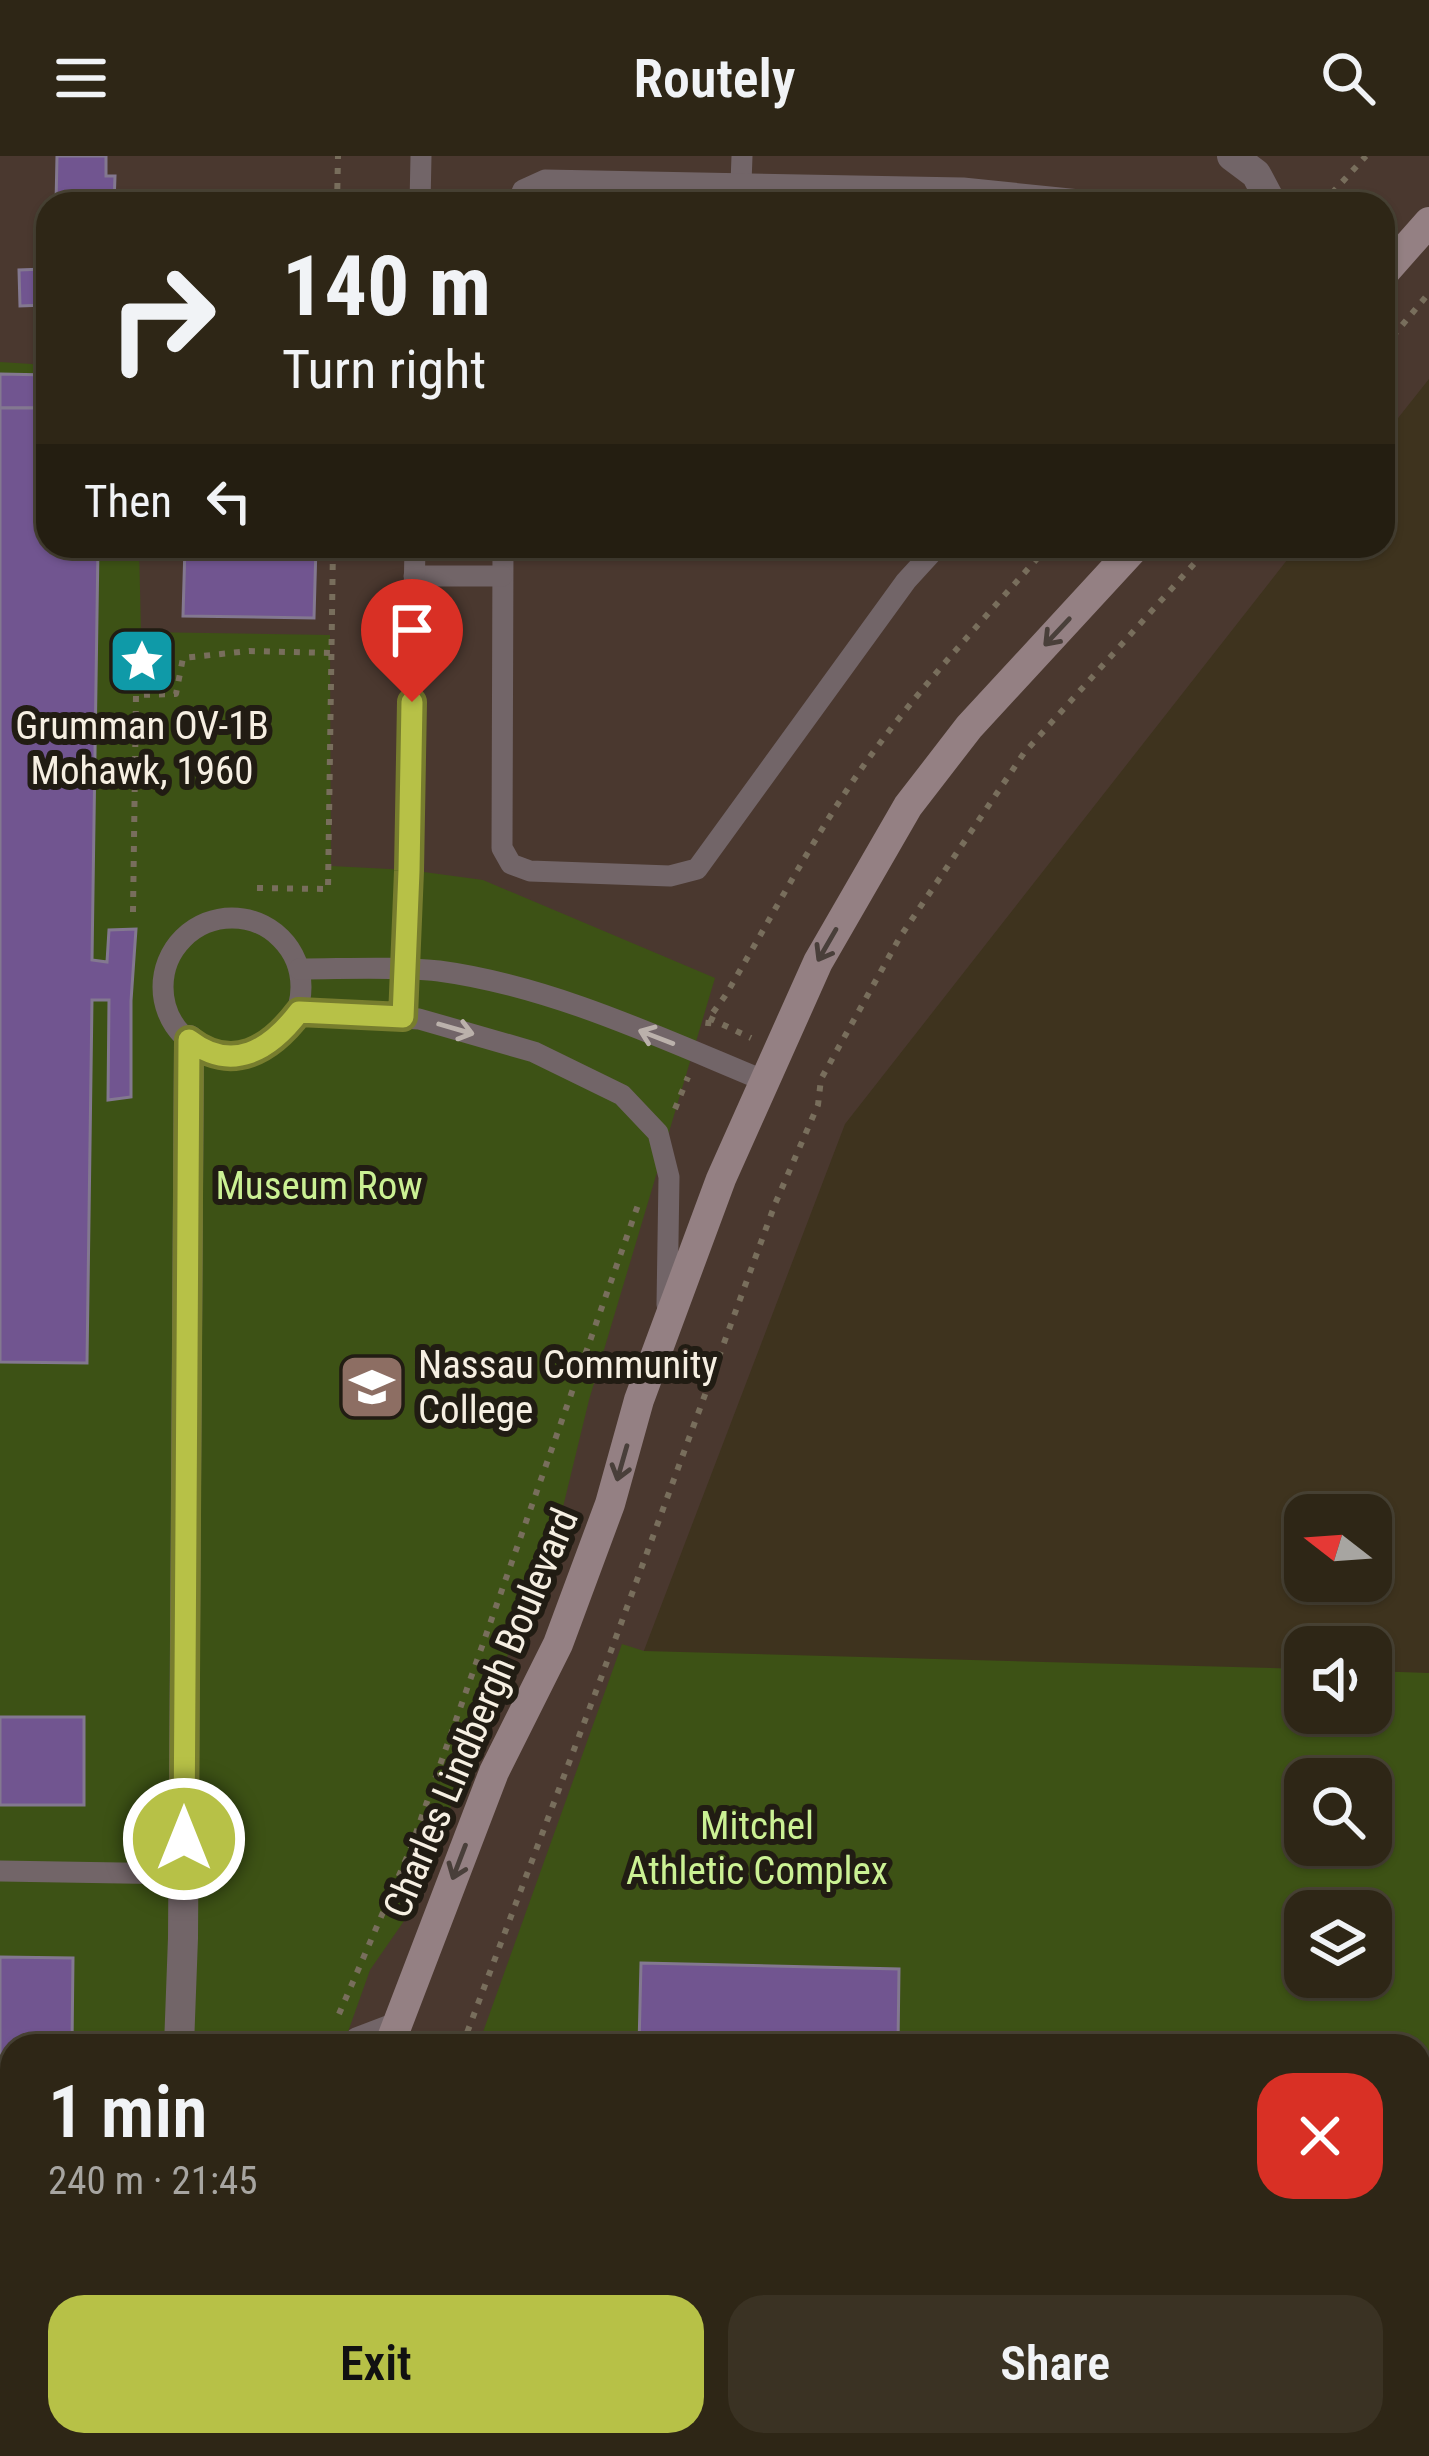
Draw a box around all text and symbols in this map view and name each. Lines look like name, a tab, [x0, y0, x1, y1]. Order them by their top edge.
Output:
icon: menu	[48, 45, 114, 111]
icon: search	[1315, 45, 1381, 111]
text: Routely	[633, 47, 796, 110]
text: 140 m	[282, 237, 491, 336]
icon: right	[84, 240, 240, 396]
text: Turn right	[282, 338, 486, 401]
icon: left	[196, 468, 262, 534]
text: Then	[84, 475, 172, 528]
pin	[361, 579, 463, 702]
icon: arrive	[379, 597, 445, 663]
one-way arrow	[1043, 616, 1071, 646]
place icon: Grumman OV-1B Mohawk, 1960	[107, 626, 177, 696]
place label: Grumman OV-1B Mohawk, 1960	[15, 703, 269, 794]
one-way arrow	[815, 927, 839, 962]
one-way arrow	[436, 1019, 474, 1041]
one-way arrow	[639, 1025, 676, 1047]
park label: Museum Row	[215, 1163, 423, 1209]
place label: Nassau Community College	[418, 1342, 718, 1433]
school or university icon: Nassau Community College	[337, 1352, 407, 1422]
one-way arrow	[609, 1443, 631, 1481]
north arrow	[1284, 1494, 1392, 1602]
map controls	[1284, 1494, 1392, 1998]
street label: Charles Lindbergh Boulevard	[374, 1502, 588, 1924]
button: sound	[1284, 1626, 1392, 1734]
button: search	[1284, 1758, 1392, 1866]
position arrow	[121, 1776, 247, 1902]
park label: Mitchel Athletic Complex	[626, 1803, 888, 1894]
one-way arrow	[446, 1843, 468, 1880]
button: layers	[1284, 1890, 1392, 1998]
text: 1 min	[48, 2070, 207, 2155]
button: close	[1257, 2073, 1383, 2199]
text: 240 m · 21:45	[48, 2158, 258, 2204]
button: Exit	[48, 2295, 704, 2433]
button: Share	[728, 2295, 1383, 2433]

